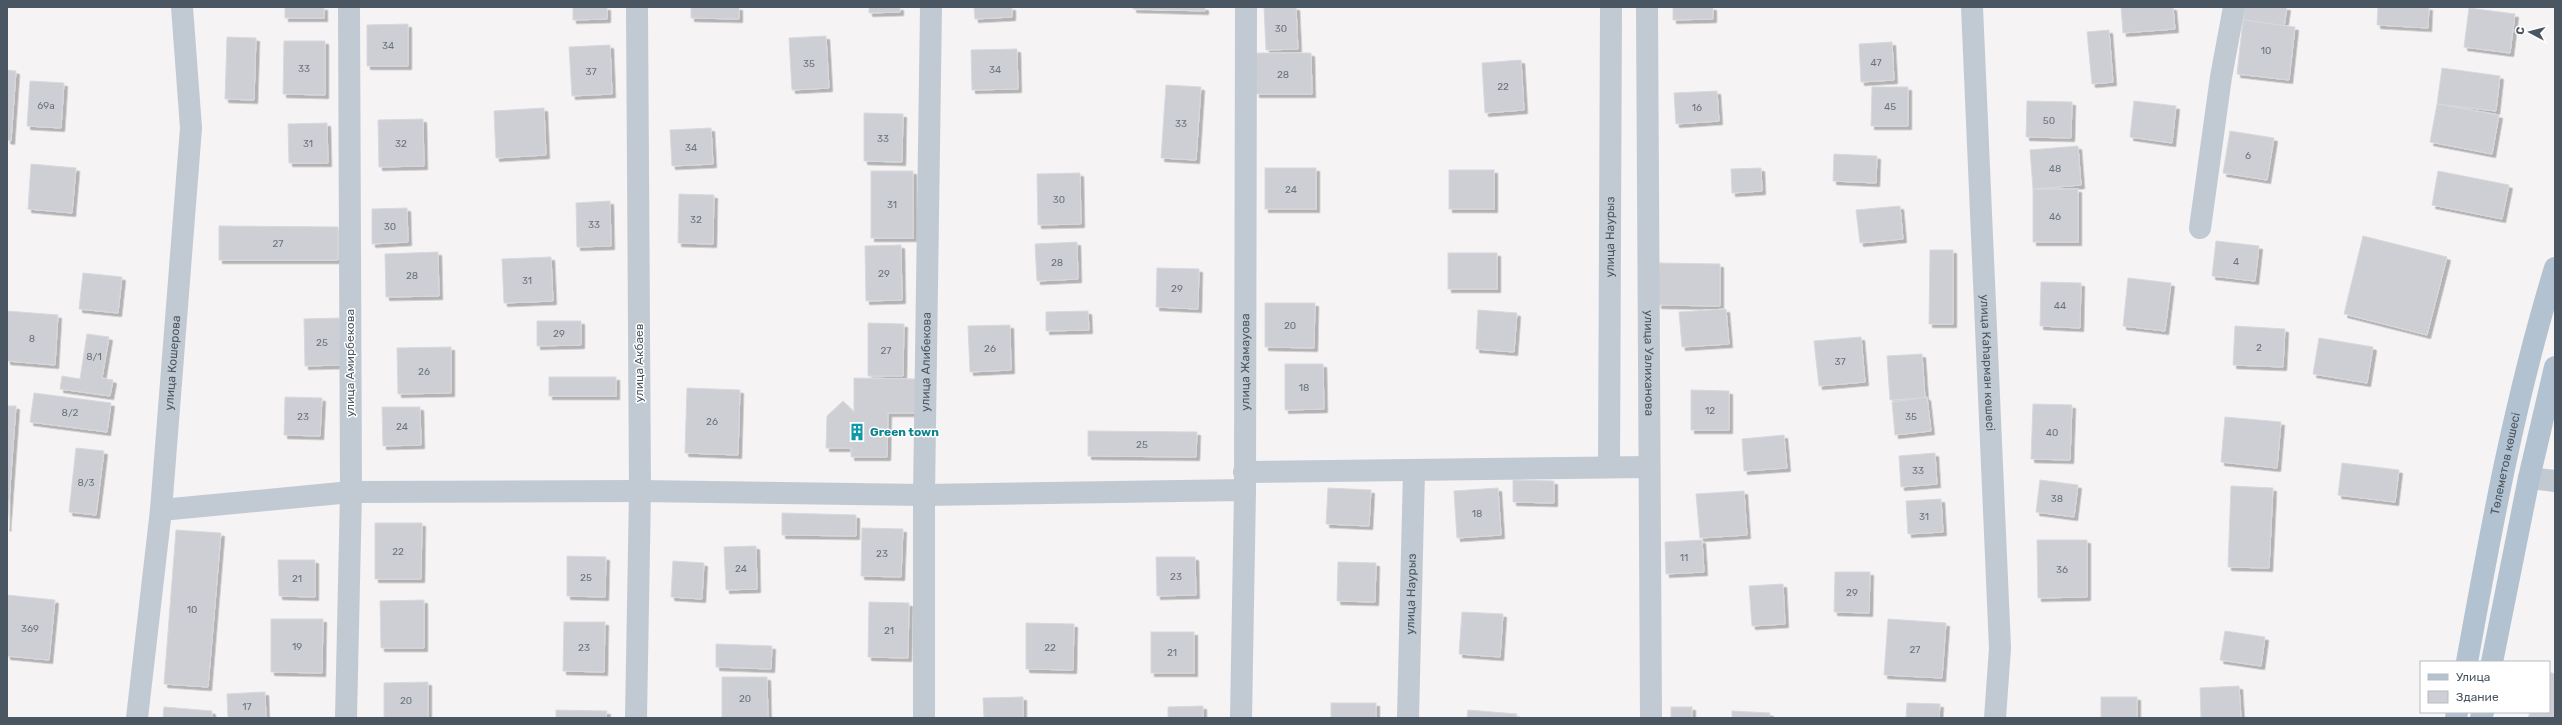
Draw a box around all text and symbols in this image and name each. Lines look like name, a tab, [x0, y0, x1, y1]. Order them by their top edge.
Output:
north arrow	[2510, 12, 2550, 52]
house number: 30	[1275, 23, 1287, 35]
text: С	[2514, 26, 2528, 35]
house number: 34	[382, 40, 394, 52]
house number: 10	[2261, 45, 2271, 57]
house number: 47	[1870, 57, 1882, 69]
house number: 35	[803, 58, 815, 70]
house number: 33	[298, 63, 310, 75]
house number: 34	[989, 64, 1001, 76]
house number: 37	[585, 66, 597, 78]
house number: 28	[1277, 69, 1289, 81]
house number: 22	[1497, 81, 1509, 93]
house number: 69а	[37, 100, 55, 112]
house number: 45	[1884, 101, 1896, 113]
house number: 16	[1692, 102, 1702, 114]
house number: 50	[2043, 115, 2055, 127]
house number: 33	[1175, 118, 1187, 130]
house number: 33	[877, 133, 889, 145]
house number: 31	[303, 138, 313, 150]
house number: 32	[395, 138, 407, 150]
house number: 34	[685, 142, 697, 154]
house number: 6	[2245, 150, 2251, 162]
house number: 48	[2049, 163, 2061, 175]
house number: 24	[1285, 184, 1297, 196]
house number: 30	[1053, 194, 1065, 206]
street label: улица Наурыз	[1603, 196, 1617, 278]
house number: 31	[887, 199, 897, 211]
house number: 46	[2049, 211, 2061, 223]
house number: 32	[690, 214, 702, 226]
house number: 33	[588, 219, 600, 231]
house number: 30	[384, 221, 396, 233]
house number: 27	[273, 238, 284, 250]
house number: 4	[2233, 256, 2239, 268]
house number: 28	[1051, 257, 1063, 269]
house number: 29	[878, 268, 890, 280]
house number: 28	[406, 270, 418, 282]
house number: 31	[522, 275, 532, 287]
house number: 29	[1171, 283, 1183, 295]
street label: улица Каһарман көшесі	[1978, 294, 1998, 432]
house number: 44	[2054, 300, 2066, 312]
street label: улица Амирбекова	[343, 309, 357, 417]
street label: улица Уалиханова	[1642, 310, 1656, 416]
street label: улица Алибекова	[918, 312, 934, 412]
street label: улица Жамауова	[1238, 313, 1252, 411]
street label: улица Кошерова	[162, 315, 183, 411]
house number: 20	[1284, 320, 1296, 332]
street label: улица Акбаев	[632, 323, 646, 402]
house number: 29	[553, 328, 565, 340]
house number: 8	[29, 333, 35, 345]
house number: 25	[316, 337, 328, 349]
house number: 2	[2256, 342, 2262, 354]
house number: 26	[984, 343, 996, 355]
house number: 27	[881, 345, 892, 357]
house number: 8/1	[86, 351, 102, 363]
house number: 37	[1834, 356, 1846, 368]
house number: 26	[418, 366, 430, 378]
house number: 18	[1299, 382, 1309, 394]
house number: 12	[1705, 405, 1715, 417]
house number: 8/2	[62, 407, 79, 419]
house number: 23	[297, 411, 309, 423]
house number: 35	[1905, 411, 1917, 423]
street label: Төлеметов көшесі	[2488, 411, 2523, 516]
house number: 26	[706, 416, 718, 428]
house number: 24	[396, 421, 408, 433]
building icon: Green town	[847, 422, 867, 442]
place label: Green town	[870, 425, 939, 439]
house number: 40	[2046, 427, 2058, 439]
house number: 25	[1136, 439, 1148, 451]
house number: 33	[1912, 465, 1924, 477]
house number: 8/3	[77, 477, 95, 489]
house number: 38	[2051, 493, 2063, 505]
house number: 18	[1472, 508, 1482, 520]
house number: 31	[1919, 511, 1929, 523]
house number: 22	[392, 546, 404, 558]
house number: 23	[876, 548, 888, 560]
house number: 11	[1680, 552, 1688, 564]
street label: улица Наурыз	[1403, 553, 1419, 635]
house number: 24	[735, 563, 747, 575]
house number: 36	[2056, 564, 2068, 576]
house number: 23	[1170, 571, 1182, 583]
house number: 25	[580, 572, 592, 584]
house number: 21	[292, 573, 302, 585]
house number: 29	[1846, 587, 1858, 599]
house number: 10	[187, 604, 197, 616]
house number: 369	[21, 623, 39, 635]
house number: 21	[884, 625, 894, 637]
house number: 19	[292, 641, 302, 653]
house number: 23	[578, 642, 590, 654]
house number: 22	[1044, 642, 1056, 654]
house number: 27	[1910, 644, 1921, 656]
house number: 21	[1167, 647, 1177, 659]
legend	[2420, 661, 2550, 713]
text: Улица	[2456, 670, 2490, 684]
text: Здание	[2456, 690, 2499, 704]
house number: 20	[739, 693, 751, 705]
house number: 20	[400, 695, 412, 707]
house number: 17	[242, 701, 252, 713]

